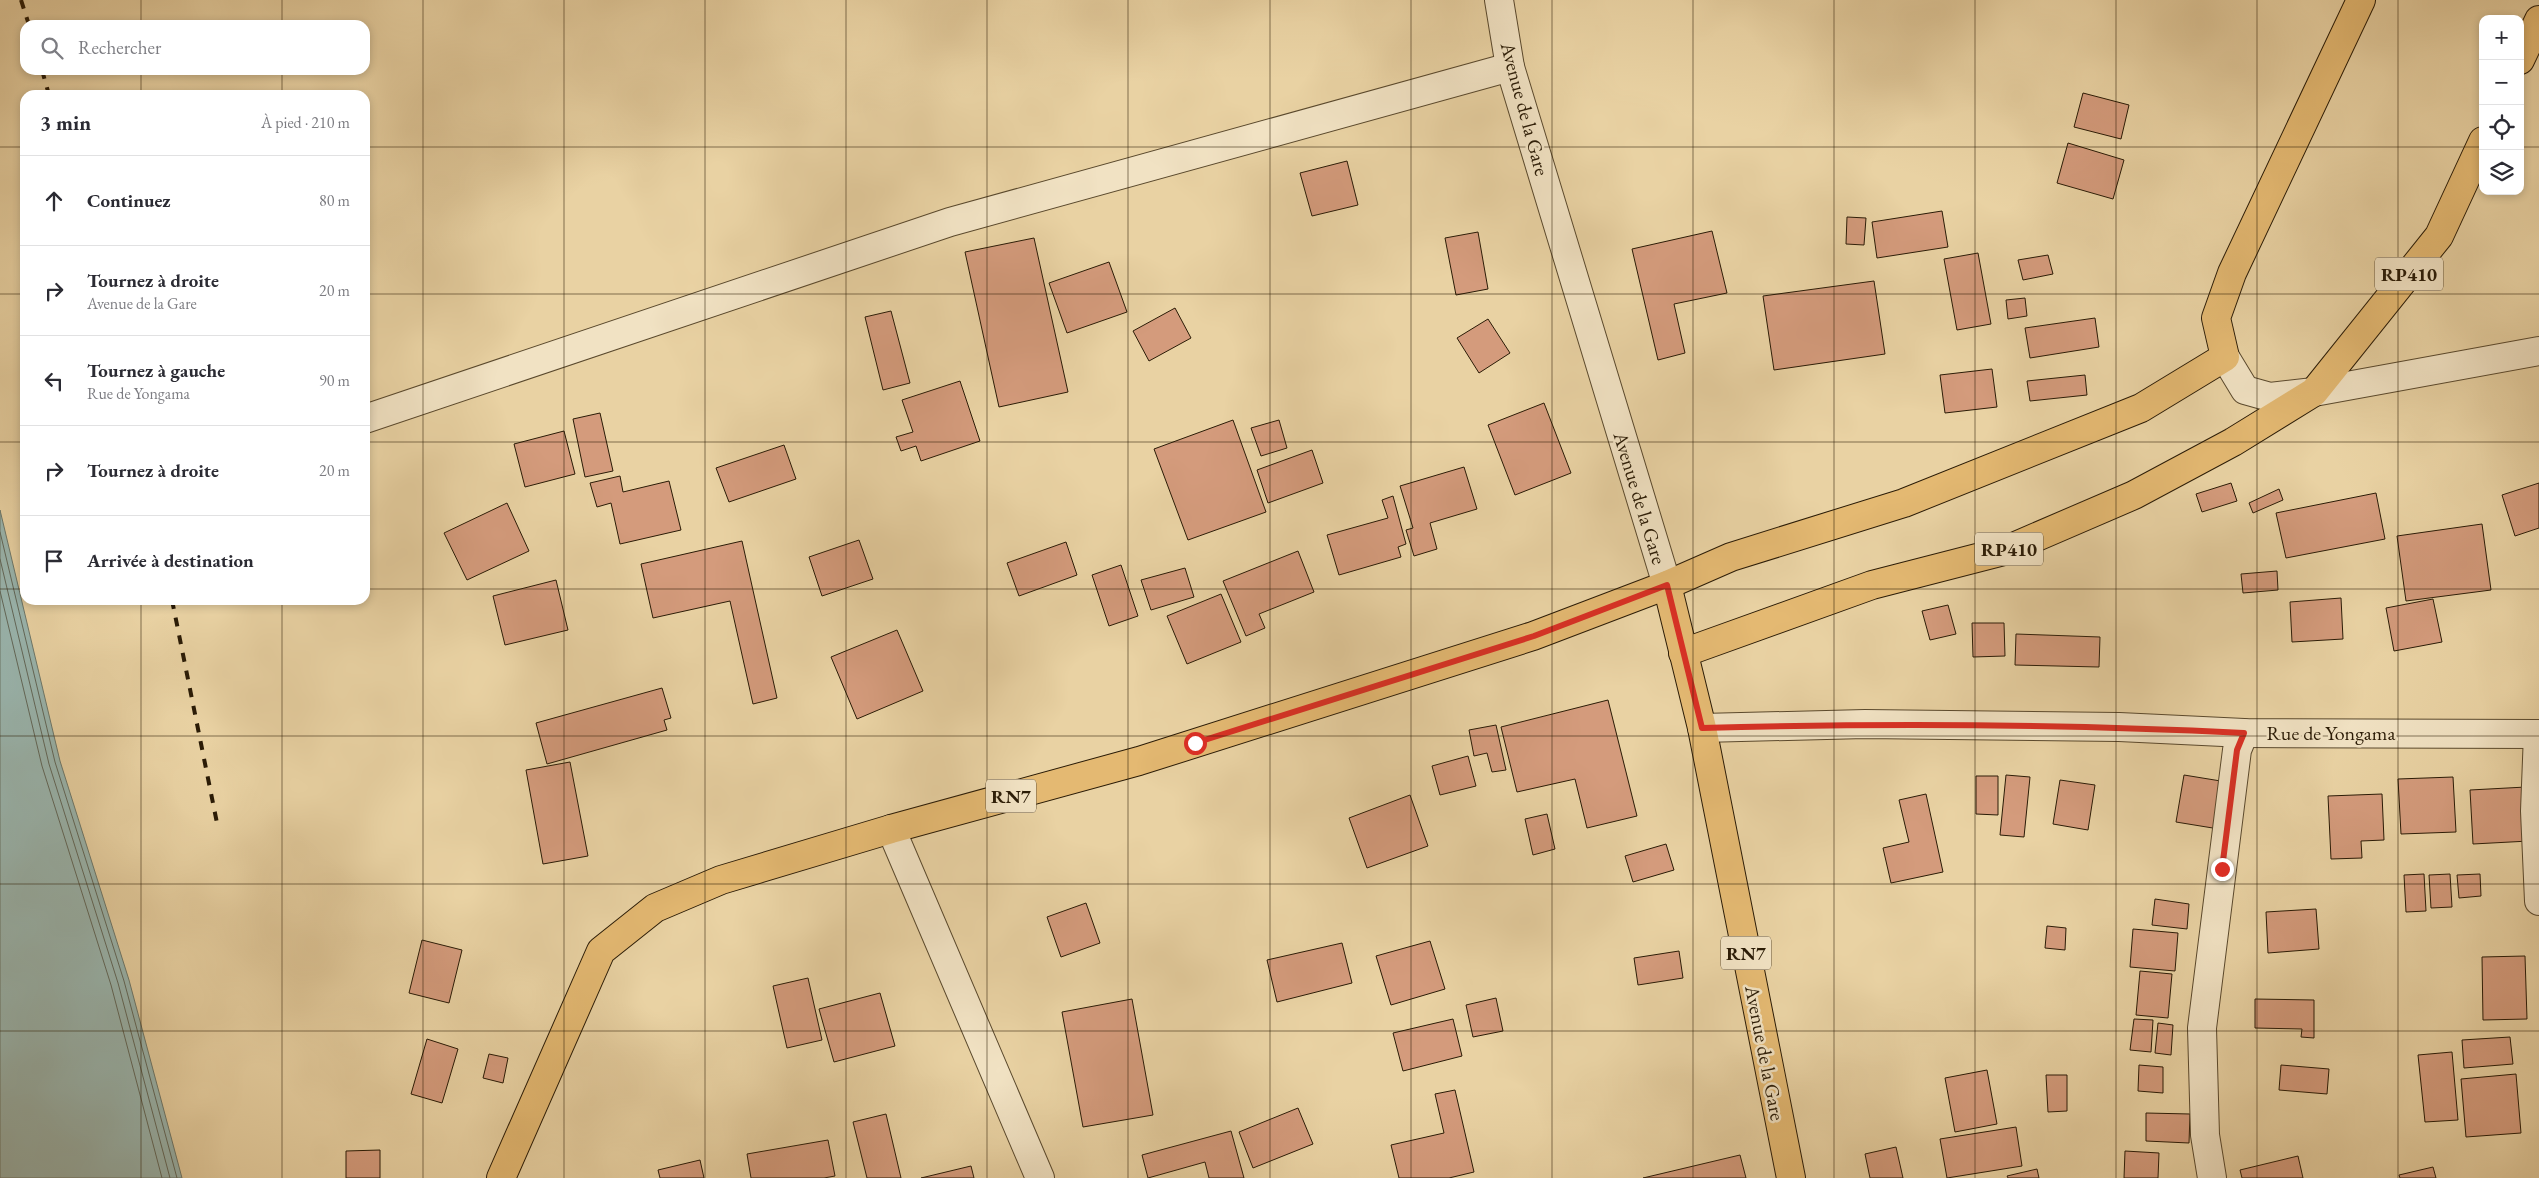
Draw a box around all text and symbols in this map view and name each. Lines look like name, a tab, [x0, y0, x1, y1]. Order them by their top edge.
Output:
map controls	[2479, 15, 2524, 195]
button: +	[2479, 15, 2524, 60]
search box	[20, 20, 370, 75]
icon: search	[38, 34, 66, 62]
text: Rechercher	[78, 35, 161, 60]
street label: Avenue de la Gare	[1494, 38, 1555, 179]
button: −	[2479, 60, 2524, 105]
button: locate	[2479, 105, 2524, 150]
text: 3 min	[40, 109, 91, 136]
text: À pied · 210 m	[261, 112, 350, 133]
button: layers	[2479, 150, 2524, 195]
icon: ahead	[40, 187, 68, 215]
text: Continuez	[87, 188, 171, 213]
text: 80 m	[319, 190, 350, 211]
road number: RP410	[2375, 258, 2443, 290]
text: Tournez à droite	[87, 268, 219, 293]
icon: right	[40, 277, 68, 305]
text: 20 m	[319, 280, 350, 301]
text: Avenue de la Gare	[87, 293, 197, 314]
text: Tournez à gauche	[87, 358, 225, 383]
icon: left	[40, 367, 68, 395]
text: 90 m	[319, 370, 350, 391]
text: Rue de Yongama	[87, 383, 190, 404]
street label: Avenue de la Gare	[1607, 428, 1673, 568]
icon: right	[40, 457, 68, 485]
text: Tournez à droite	[87, 458, 219, 483]
text: 20 m	[319, 460, 350, 481]
road number: RP410	[1975, 532, 2043, 566]
icon: arrive	[40, 547, 68, 575]
text: Arrivée à destination	[87, 548, 254, 573]
street label: Rue de Yongama	[2267, 720, 2395, 746]
route start	[1184, 732, 1207, 755]
road number: RN7	[986, 779, 1036, 812]
route end	[2211, 858, 2234, 881]
road number: RN7	[1721, 936, 1771, 970]
street label: Avenue de la Gare	[1739, 982, 1791, 1123]

